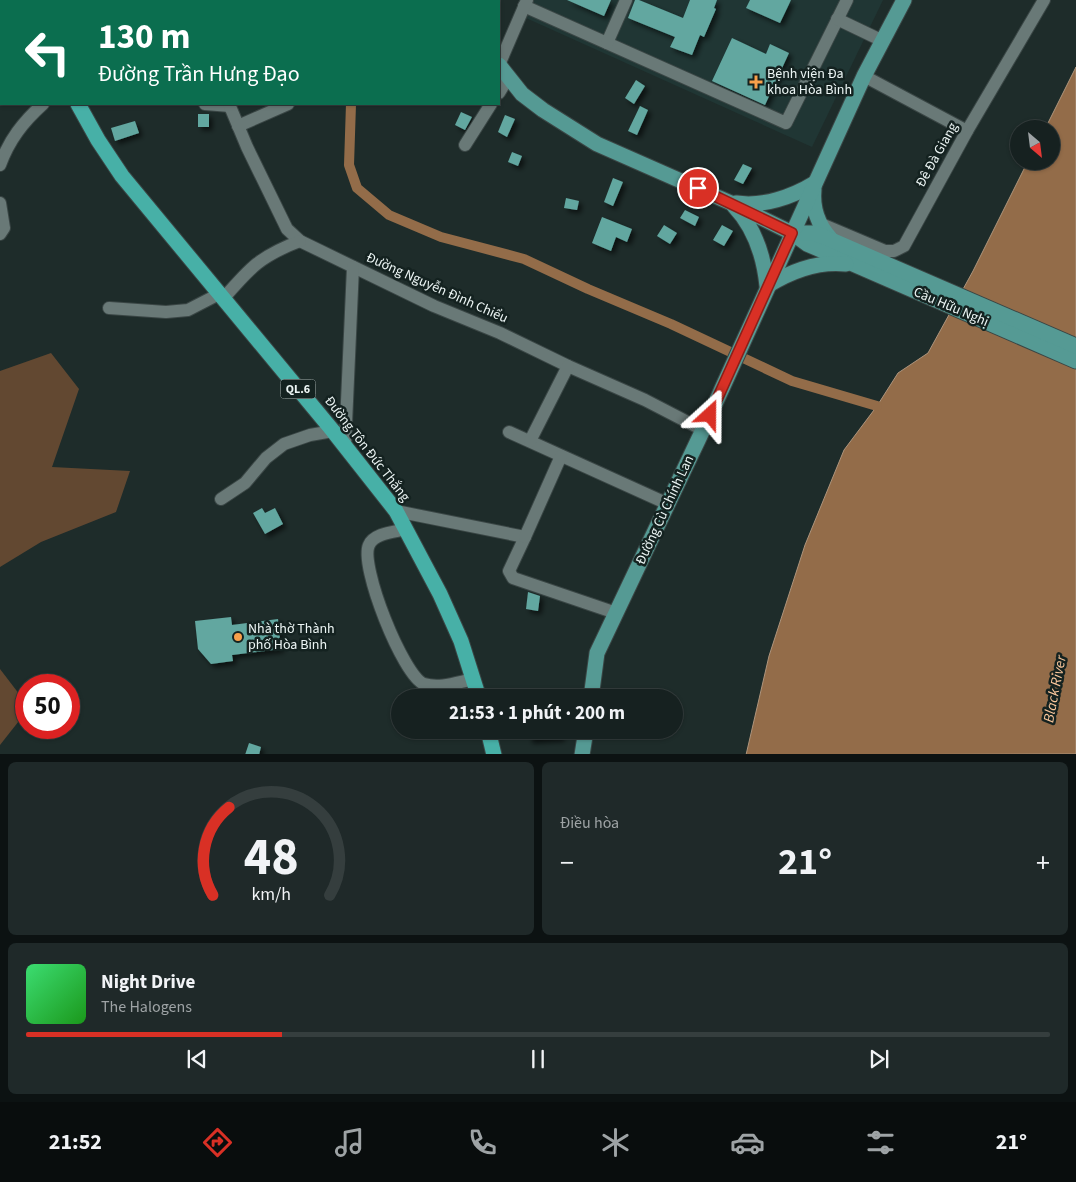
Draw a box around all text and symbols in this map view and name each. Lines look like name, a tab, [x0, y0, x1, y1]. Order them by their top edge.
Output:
text: 130 m	[98, 12, 190, 62]
icon: left	[15, 20, 80, 85]
text: Đường Trần Hưng Đạo	[98, 58, 300, 90]
place label: Bệnh viện Đa khoa Hòa Bình	[767, 64, 852, 100]
marker: Bệnh viện Đa khoa Hòa Bình	[749, 75, 763, 89]
street label: Đê Đà Giang	[911, 119, 963, 191]
north arrow	[1010, 120, 1060, 170]
map controls	[1010, 120, 1060, 170]
pin	[677, 167, 719, 209]
icon: arrive	[684, 174, 712, 202]
street label: Đường Nguyễn Đình Chiểu	[363, 248, 511, 328]
street label: Cầu Hữu Nghị	[910, 282, 992, 332]
road number: QL.6	[280, 379, 316, 398]
position arrow	[683, 388, 735, 440]
street label: Đường Tôn Đức Thắng	[319, 392, 415, 506]
street label: Đường Cù Chính Lan	[631, 452, 699, 568]
place label: Nhà thờ Thành phố Hòa Bình	[248, 619, 335, 655]
marker: Nhà thờ Thành phố Hòa Bình	[232, 631, 244, 643]
water label: Black River	[1038, 653, 1072, 724]
speed limit sign: 50	[15, 674, 80, 739]
text: 21:53 · 1 phút · 200 m	[449, 700, 625, 727]
text: Điều hòa	[560, 812, 619, 834]
text: 48	[244, 821, 298, 895]
text: 21°	[778, 835, 832, 889]
text: −	[560, 843, 574, 883]
text: +	[1036, 843, 1050, 883]
text: km/h	[251, 882, 291, 907]
text: Night Drive	[101, 969, 195, 996]
text: The Halogens	[101, 996, 192, 1018]
icon: previous	[183, 1045, 211, 1073]
icon: pause	[524, 1045, 552, 1073]
icon: next	[865, 1045, 893, 1073]
icon: directions	[200, 1125, 235, 1160]
icon: music	[332, 1125, 367, 1160]
icon: phone	[465, 1125, 500, 1160]
icon: climate	[598, 1125, 633, 1160]
icon: car	[730, 1125, 765, 1160]
icon: filters	[863, 1125, 898, 1160]
text: 21:52	[49, 1126, 102, 1158]
text: 21°	[996, 1126, 1027, 1158]

